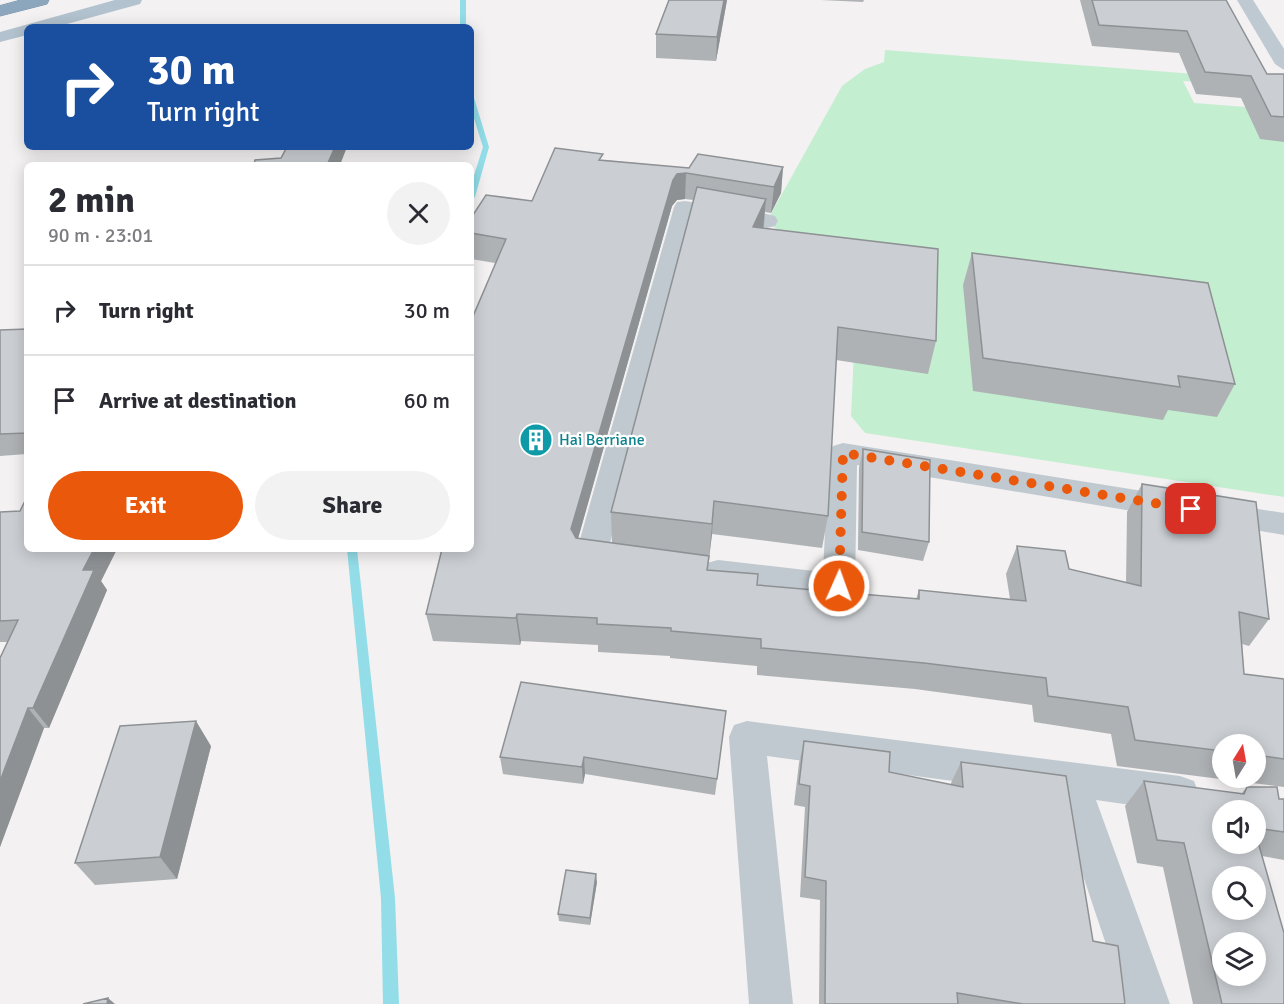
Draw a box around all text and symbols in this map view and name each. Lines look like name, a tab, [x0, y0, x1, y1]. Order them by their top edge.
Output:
text: 30 m	[147, 45, 236, 96]
icon: right	[48, 48, 126, 126]
text: Turn right	[147, 96, 260, 129]
text: 2 min	[48, 178, 135, 223]
button: close	[387, 182, 450, 245]
text: 90 m · 23:01	[48, 223, 153, 248]
icon: right	[48, 294, 81, 327]
text: Turn right	[99, 297, 194, 324]
text: 30 m	[404, 297, 450, 324]
icon: arrive	[48, 384, 81, 417]
text: Arrive at destination	[99, 387, 296, 414]
text: 60 m	[404, 387, 450, 414]
building icon: Hai Berriane	[518, 422, 554, 458]
place label: Hai Berriane	[559, 430, 645, 450]
button: Exit	[48, 471, 243, 540]
button: Share	[255, 471, 450, 540]
pin	[1165, 483, 1216, 534]
icon: arrive	[1174, 492, 1207, 525]
position arrow	[807, 554, 871, 618]
north arrow	[1212, 734, 1266, 788]
map controls	[1212, 734, 1266, 986]
button: sound	[1212, 800, 1266, 854]
button: search	[1212, 866, 1266, 920]
button: layers	[1212, 932, 1266, 986]

